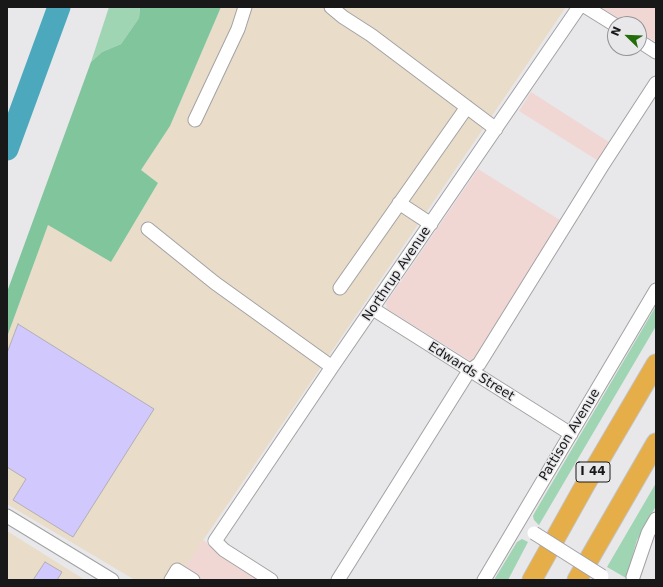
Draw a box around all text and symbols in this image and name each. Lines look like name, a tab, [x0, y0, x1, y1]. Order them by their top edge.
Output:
north arrow	[607, 16, 647, 56]
text: N	[609, 25, 624, 38]
street label: Northrup Avenue	[360, 224, 434, 324]
street label: Edwards Street	[425, 339, 517, 405]
street label: Pattison Avenue	[536, 386, 604, 484]
road number: I 44	[576, 462, 610, 482]

